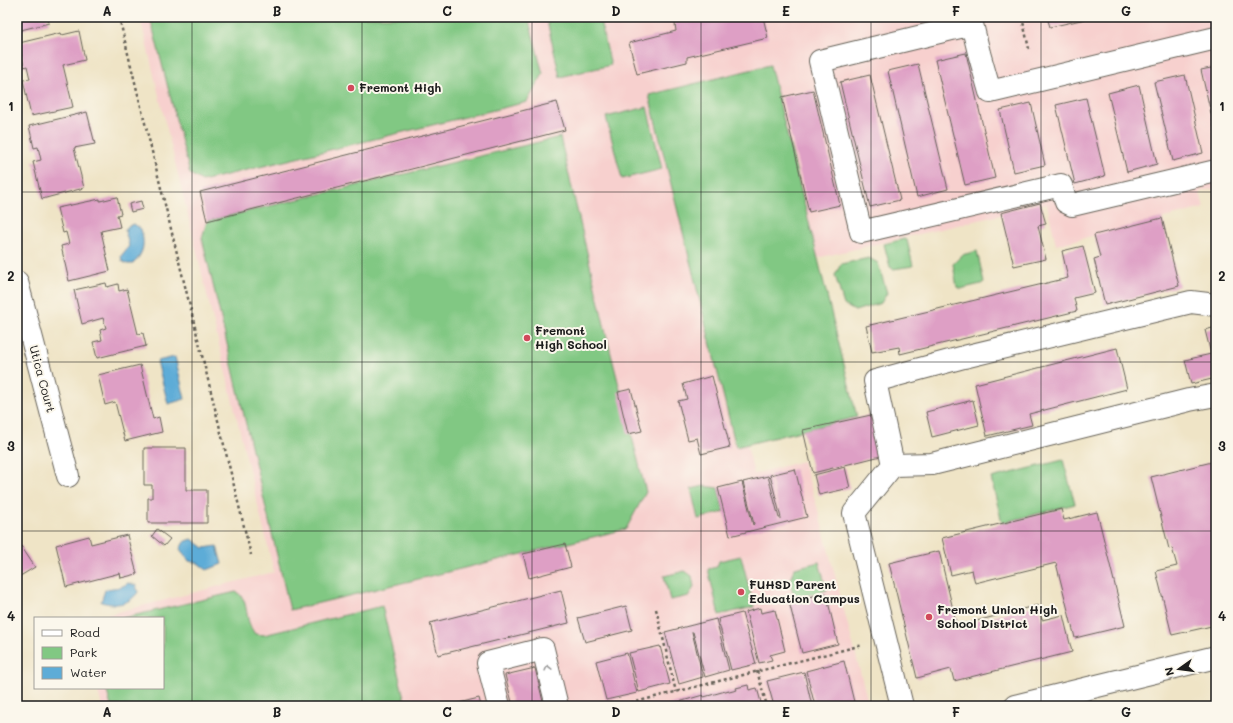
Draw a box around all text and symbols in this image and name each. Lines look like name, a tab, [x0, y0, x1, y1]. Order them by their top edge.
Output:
text: A	[102, 2, 112, 19]
text: B	[273, 2, 282, 19]
text: C	[442, 2, 452, 19]
text: D	[611, 2, 621, 19]
text: E	[782, 2, 790, 19]
text: F	[952, 2, 960, 19]
text: G	[1121, 2, 1131, 19]
place label: Fremont High	[359, 79, 441, 95]
marker: Fremont High	[346, 83, 356, 93]
text: 1	[8, 97, 14, 114]
text: 1	[1219, 97, 1225, 114]
text: 2	[7, 267, 15, 284]
text: 2	[1218, 267, 1226, 284]
place label: Fremont High School	[535, 322, 607, 352]
marker: Fremont High School	[522, 333, 532, 343]
street label: Utica Court	[26, 343, 60, 414]
text: 3	[7, 437, 15, 454]
text: 3	[1218, 437, 1226, 454]
place label: FUHSD Parent Education Campus	[749, 576, 860, 606]
marker: FUHSD Parent Education Campus	[736, 587, 746, 597]
place label: Fremont Union High School District	[937, 601, 1057, 631]
text: 4	[7, 607, 15, 624]
text: 4	[1218, 607, 1226, 624]
marker: Fremont Union High School District	[924, 612, 934, 622]
legend	[34, 617, 164, 689]
text: Road	[70, 624, 100, 640]
text: Park	[70, 644, 97, 660]
north arrow	[1159, 649, 1199, 689]
text: Water	[70, 664, 107, 680]
one-way arrow	[544, 665, 552, 671]
text: N	[1161, 666, 1177, 677]
text: A	[102, 703, 112, 720]
text: B	[273, 703, 282, 720]
text: C	[442, 703, 452, 720]
text: D	[611, 703, 621, 720]
text: E	[782, 703, 790, 720]
text: F	[952, 703, 960, 720]
text: G	[1121, 703, 1131, 720]

